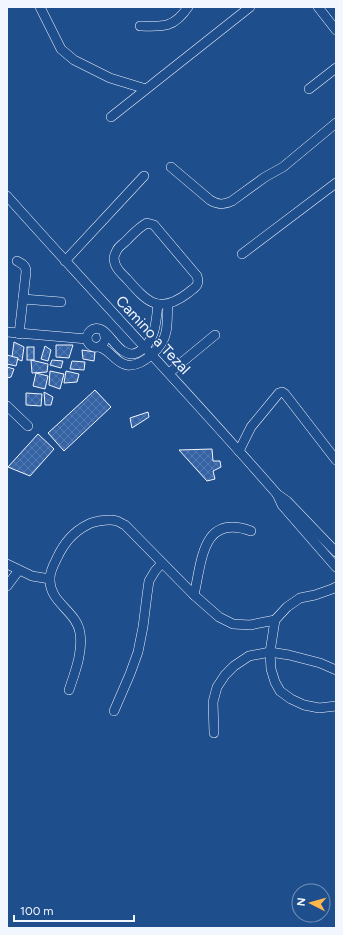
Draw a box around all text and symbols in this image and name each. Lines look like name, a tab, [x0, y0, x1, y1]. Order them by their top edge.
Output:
street label: Camino a Tezal	[112, 292, 194, 378]
north arrow	[291, 883, 331, 923]
scale bar	[14, 897, 134, 923]
text: N	[295, 897, 308, 907]
text: 100 m	[20, 904, 54, 918]

